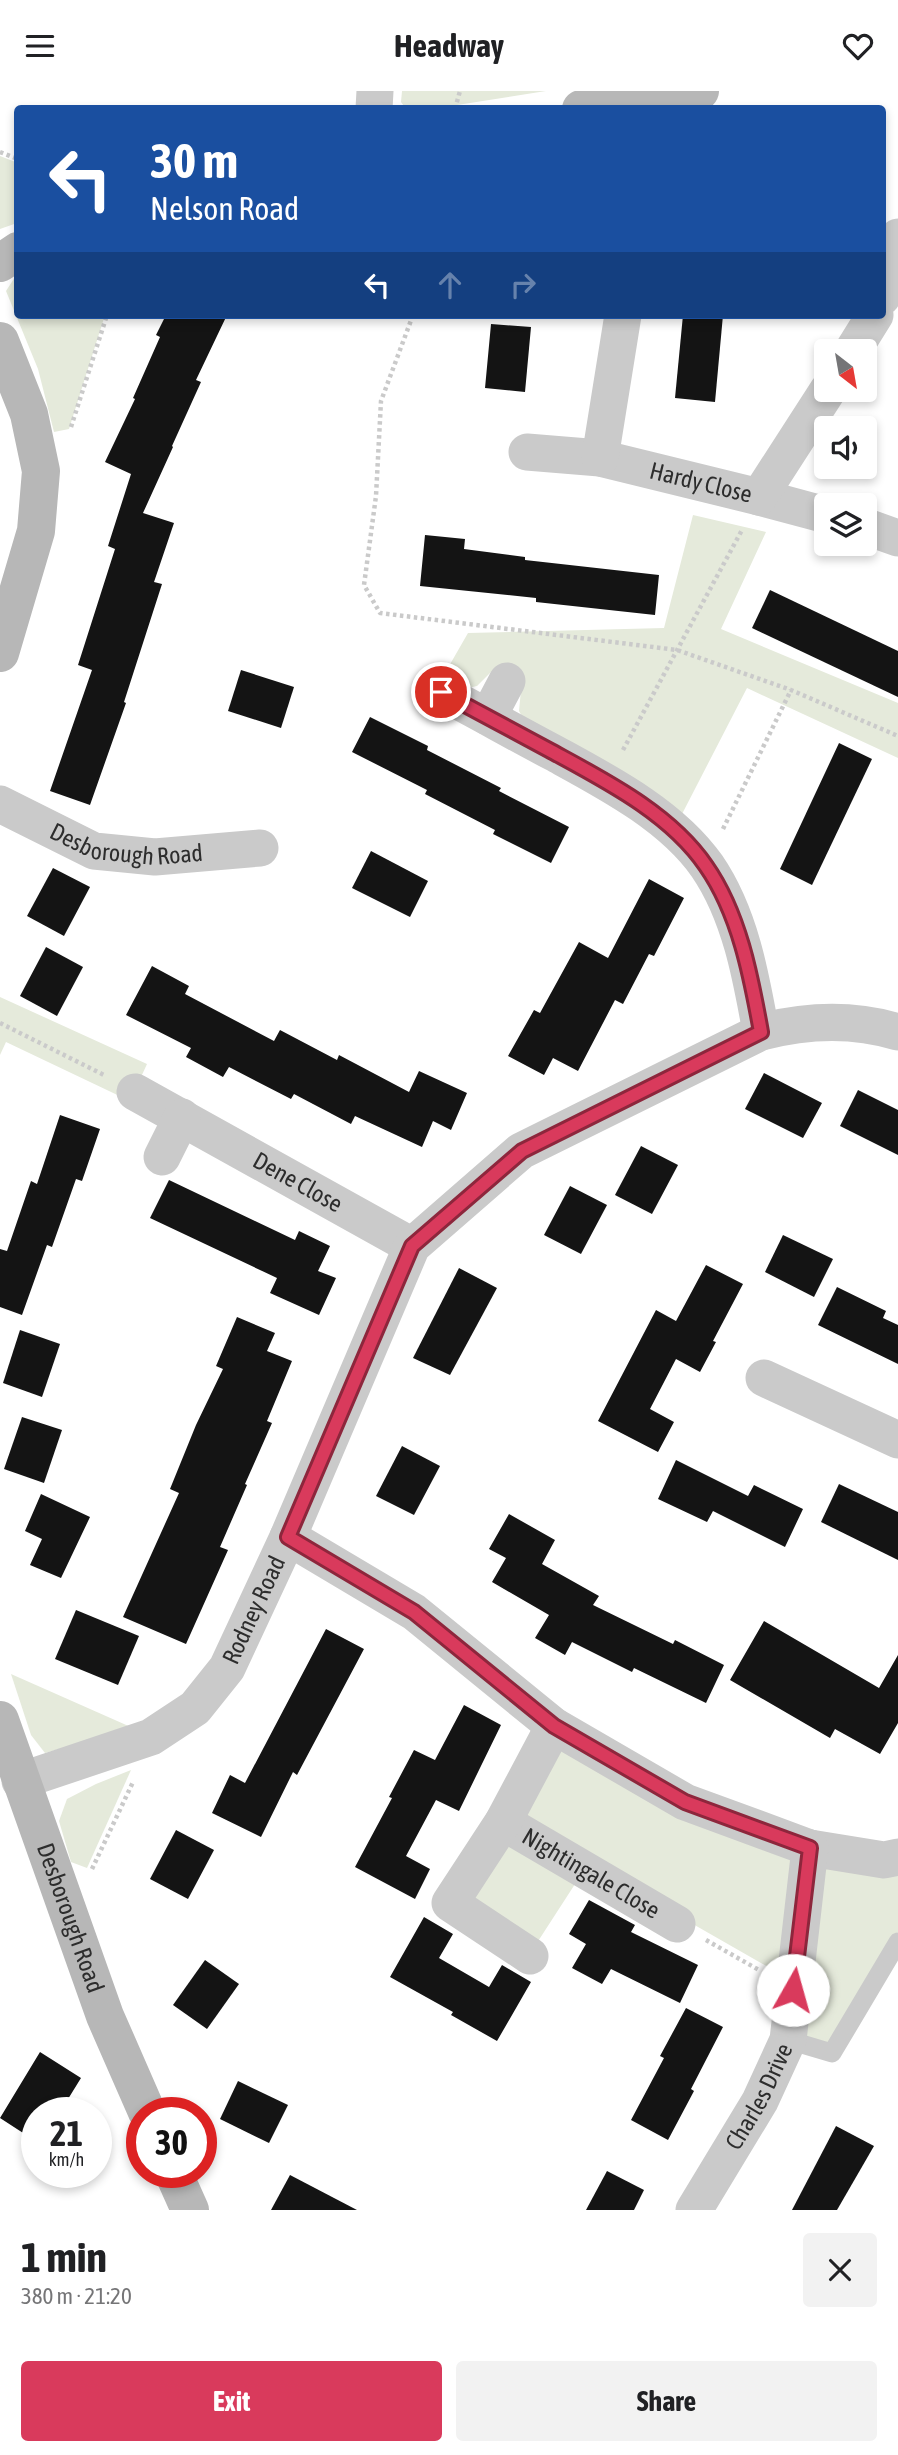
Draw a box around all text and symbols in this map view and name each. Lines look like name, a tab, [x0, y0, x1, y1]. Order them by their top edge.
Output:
icon: menu	[21, 27, 59, 65]
text: Headway	[394, 27, 504, 64]
icon: heart	[839, 27, 877, 65]
text: 30 m	[150, 132, 238, 188]
icon: left	[35, 133, 126, 224]
text: Nelson Road	[150, 190, 299, 227]
icon: left	[358, 266, 396, 304]
icon: ahead	[431, 266, 469, 304]
icon: right	[504, 266, 542, 304]
north arrow	[814, 339, 877, 403]
map controls	[814, 339, 877, 556]
button: sound	[814, 416, 877, 479]
street label: Hardy Close	[647, 457, 755, 508]
button: layers	[814, 493, 877, 556]
pin	[411, 662, 471, 722]
icon: arrive	[422, 673, 460, 711]
street label: Desborough Road	[46, 817, 204, 870]
street label: Dene Close	[249, 1146, 347, 1218]
street label: Rodney Road	[217, 1552, 290, 1668]
street label: Nightingale Close	[518, 1822, 665, 1924]
street label: Desborough Road	[32, 1839, 110, 1996]
position arrow	[756, 1953, 830, 2027]
street label: Charles Drive	[720, 2039, 798, 2154]
speed limit sign: 30	[126, 2097, 217, 2188]
text: 21	[50, 2113, 83, 2153]
text: km/h	[49, 2149, 84, 2170]
text: 1 min	[21, 2233, 107, 2281]
button: close	[803, 2233, 877, 2307]
text: 380 m · 21:20	[21, 2283, 132, 2309]
button: Exit	[21, 2361, 442, 2441]
button: Share	[456, 2361, 877, 2441]

